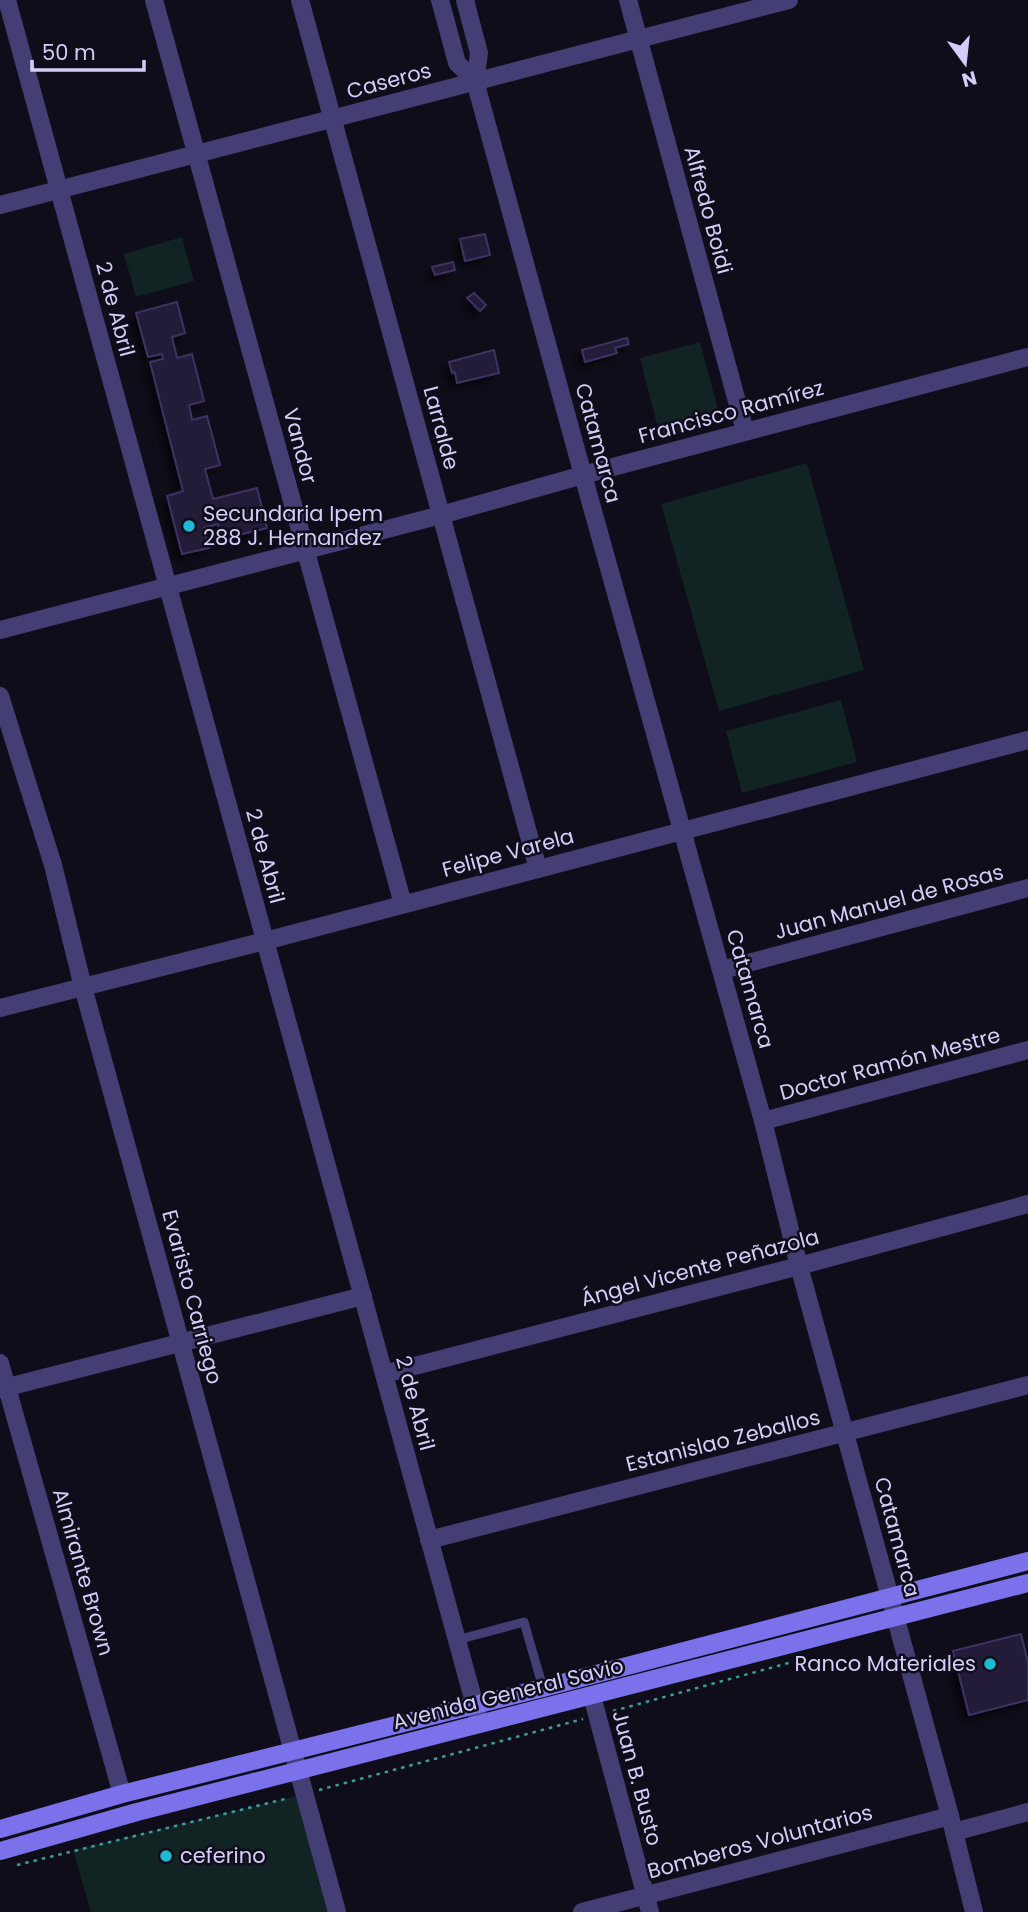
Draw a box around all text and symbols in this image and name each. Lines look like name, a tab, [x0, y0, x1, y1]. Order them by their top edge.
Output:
scale bar	[32, 28, 144, 72]
north arrow	[930, 28, 1000, 98]
text: 50 m	[42, 38, 96, 67]
street label: Caseros	[343, 55, 434, 106]
text: N	[959, 64, 980, 94]
street label: Alfredo Boidi	[678, 143, 739, 277]
street label: 2 de Abril	[89, 258, 142, 359]
street label: Francisco Ramírez	[635, 373, 827, 450]
street label: Catamarca	[569, 380, 628, 506]
street label: Larralde	[416, 383, 467, 473]
street label: Vandor	[276, 405, 325, 487]
place label: Secundaria Ipem 288 J. Hernandez	[203, 499, 383, 552]
marker: Secundaria Ipem 288 J. Hernandez	[181, 518, 197, 534]
street label: 2 de Abril	[239, 805, 292, 906]
street label: Felipe Varela	[439, 821, 577, 884]
street label: Juan Manuel de Rosas	[771, 857, 1007, 946]
street label: Catamarca	[720, 926, 781, 1052]
street label: Doctor Ramón Mestre	[776, 1020, 1003, 1107]
street label: Evaristo Carriego	[155, 1207, 230, 1387]
street label: Ángel Vicente Peñazola	[577, 1222, 822, 1313]
street label: 2 de Abril	[389, 1352, 442, 1453]
street label: Estanislao Zeballos	[623, 1402, 823, 1479]
street label: Catamarca	[868, 1474, 927, 1600]
street label: Almirante Brown	[46, 1485, 121, 1659]
place label: Ranco Materiales	[795, 1649, 976, 1678]
street label: Avenida General Savio	[389, 1651, 626, 1736]
marker: Ranco Materiales	[982, 1656, 998, 1672]
street label: Juan B. Busto	[605, 1707, 669, 1849]
street label: Bomberos Voluntarios	[644, 1797, 876, 1886]
place label: ceferino	[180, 1841, 266, 1870]
marker: ceferino	[158, 1848, 174, 1864]

